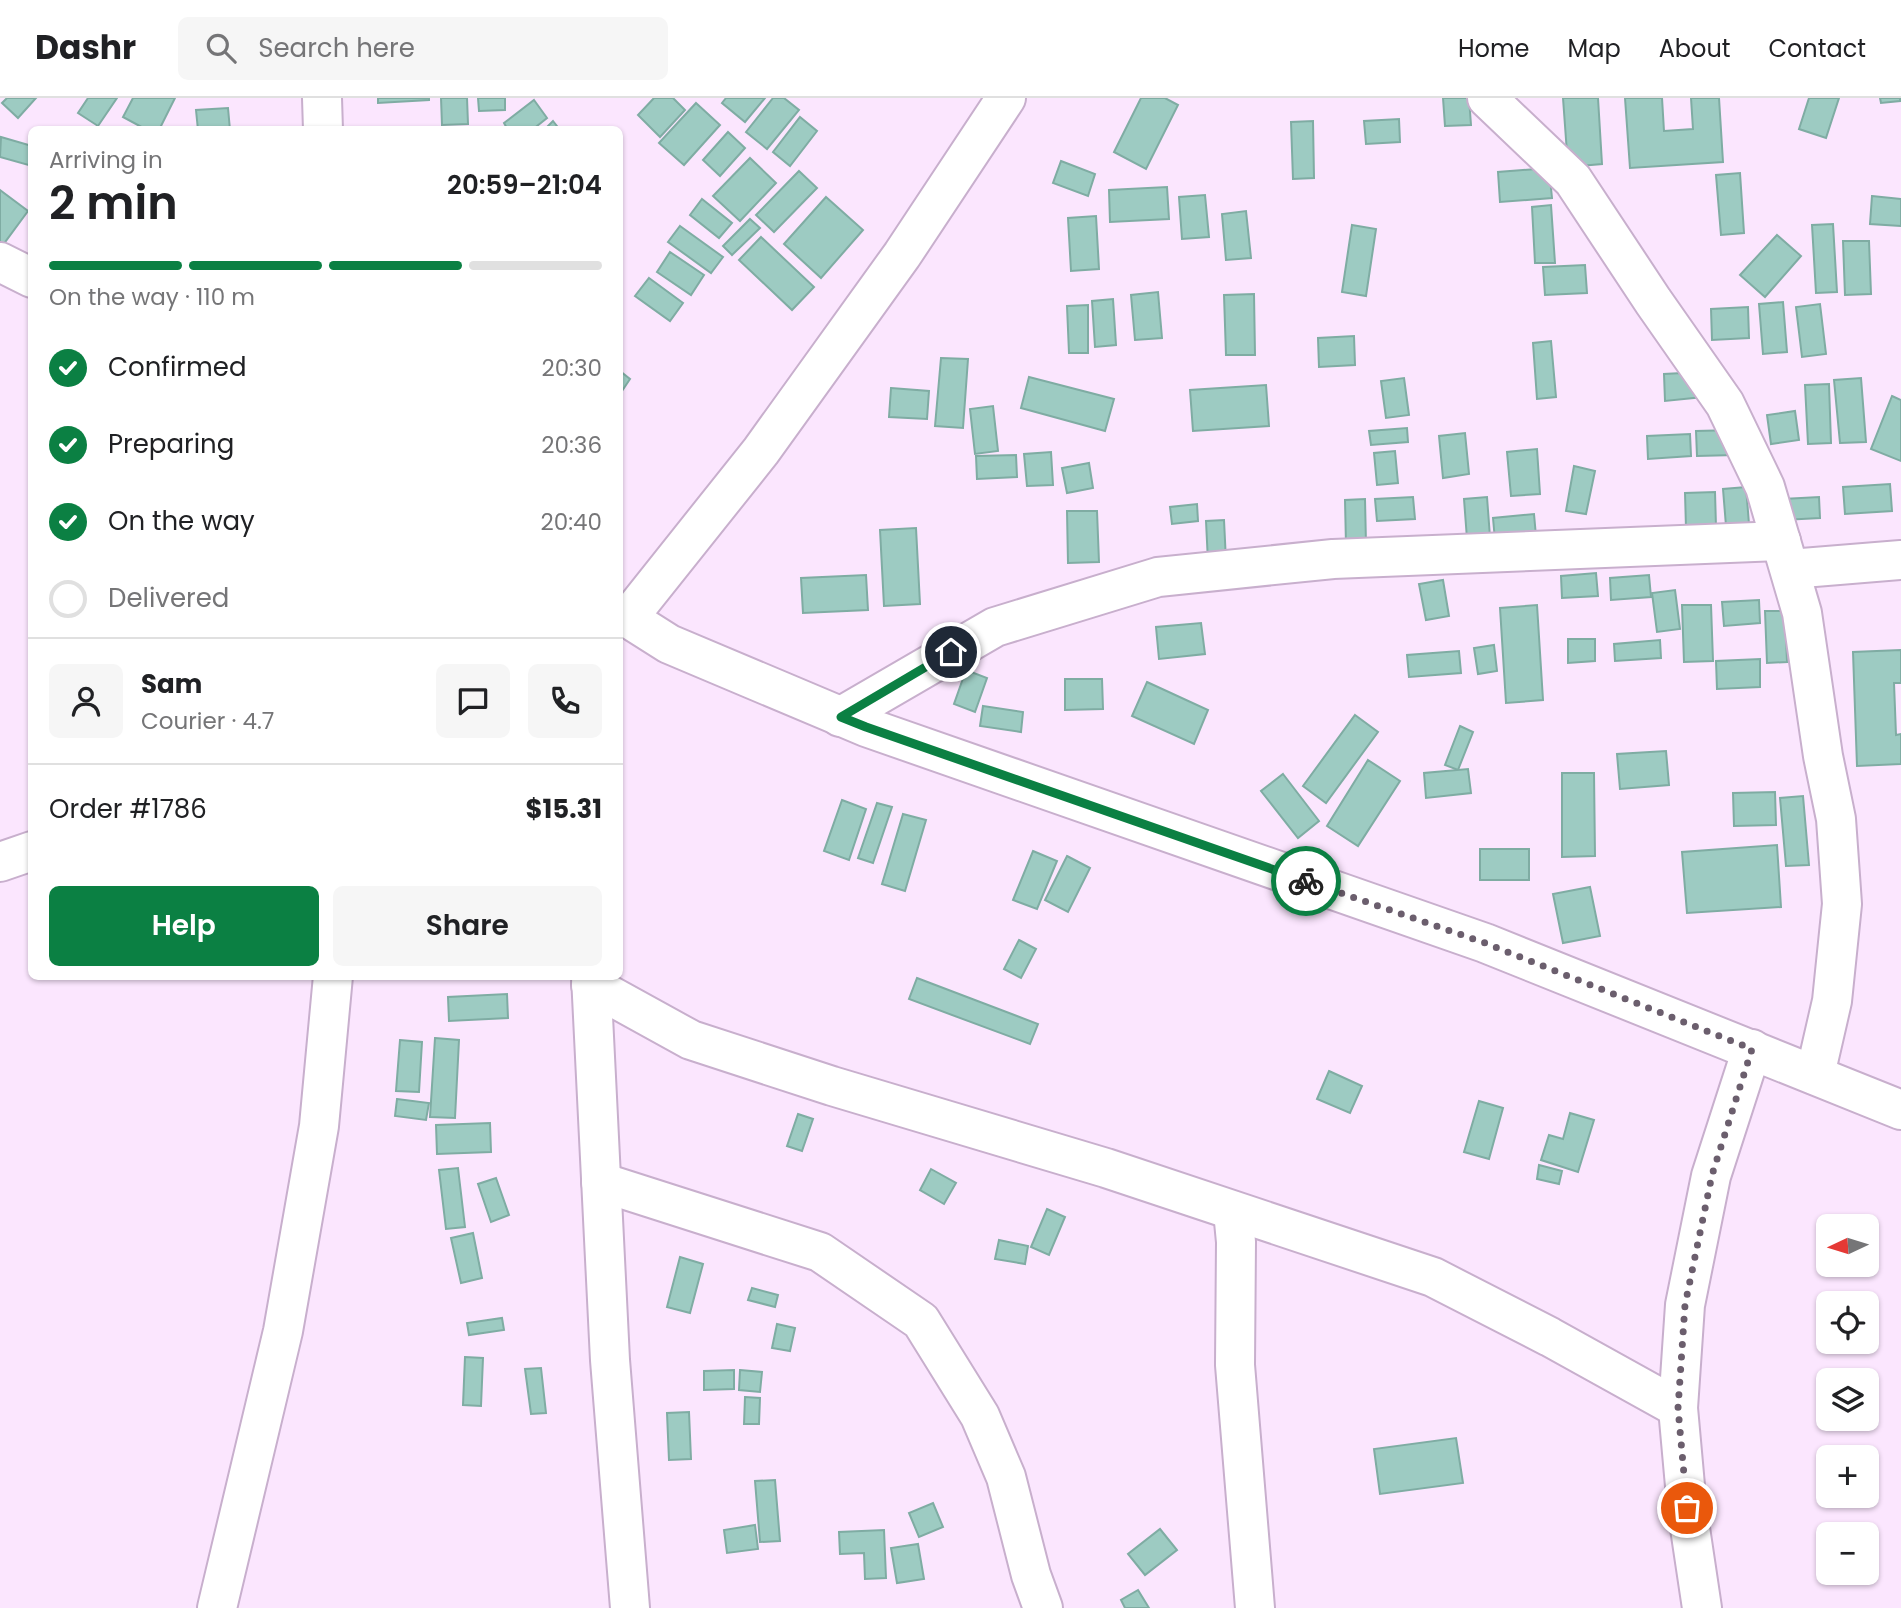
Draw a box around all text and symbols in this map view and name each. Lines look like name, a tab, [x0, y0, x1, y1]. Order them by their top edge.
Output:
search box	[178, 17, 668, 80]
text: Dashr	[35, 24, 136, 71]
icon: search	[202, 29, 240, 67]
text: Search here	[258, 30, 415, 66]
text: Home	[1458, 32, 1530, 65]
text: Map	[1568, 32, 1621, 65]
text: About	[1659, 32, 1730, 65]
text: Contact	[1768, 32, 1866, 65]
text: Arriving in	[49, 144, 163, 176]
text: 20:59–21:04	[447, 167, 602, 203]
text: 2 min	[49, 171, 178, 235]
text: On the way · 110 m	[49, 281, 255, 313]
icon: check	[49, 349, 87, 387]
text: Confirmed	[108, 349, 246, 385]
text: 20:30	[541, 352, 602, 384]
icon: check	[49, 426, 87, 464]
text: Preparing	[108, 426, 234, 462]
text: 20:36	[541, 429, 602, 461]
icon: check	[49, 503, 87, 541]
text: On the way	[108, 503, 255, 539]
text: 20:40	[541, 506, 602, 538]
text: Delivered	[108, 580, 229, 616]
pin	[921, 622, 981, 682]
icon: home	[932, 633, 970, 671]
button: person	[49, 664, 123, 738]
button: chat	[436, 664, 510, 738]
button: phone	[528, 664, 602, 738]
text: Sam	[141, 666, 202, 702]
text: Courier · 4.7	[141, 705, 274, 737]
text: Order #1786	[49, 791, 207, 827]
text: $15.31	[525, 791, 602, 827]
courier	[1271, 846, 1341, 916]
icon: bike	[1287, 862, 1325, 900]
button: Help	[49, 886, 319, 966]
button: Share	[333, 886, 602, 966]
north arrow	[1816, 1214, 1880, 1278]
map controls	[1816, 1214, 1879, 1585]
button: locate	[1816, 1291, 1879, 1354]
button: layers	[1816, 1368, 1879, 1431]
button: +	[1816, 1445, 1879, 1508]
pin	[1657, 1478, 1717, 1538]
icon: bag	[1668, 1489, 1706, 1527]
button: −	[1816, 1522, 1879, 1585]

